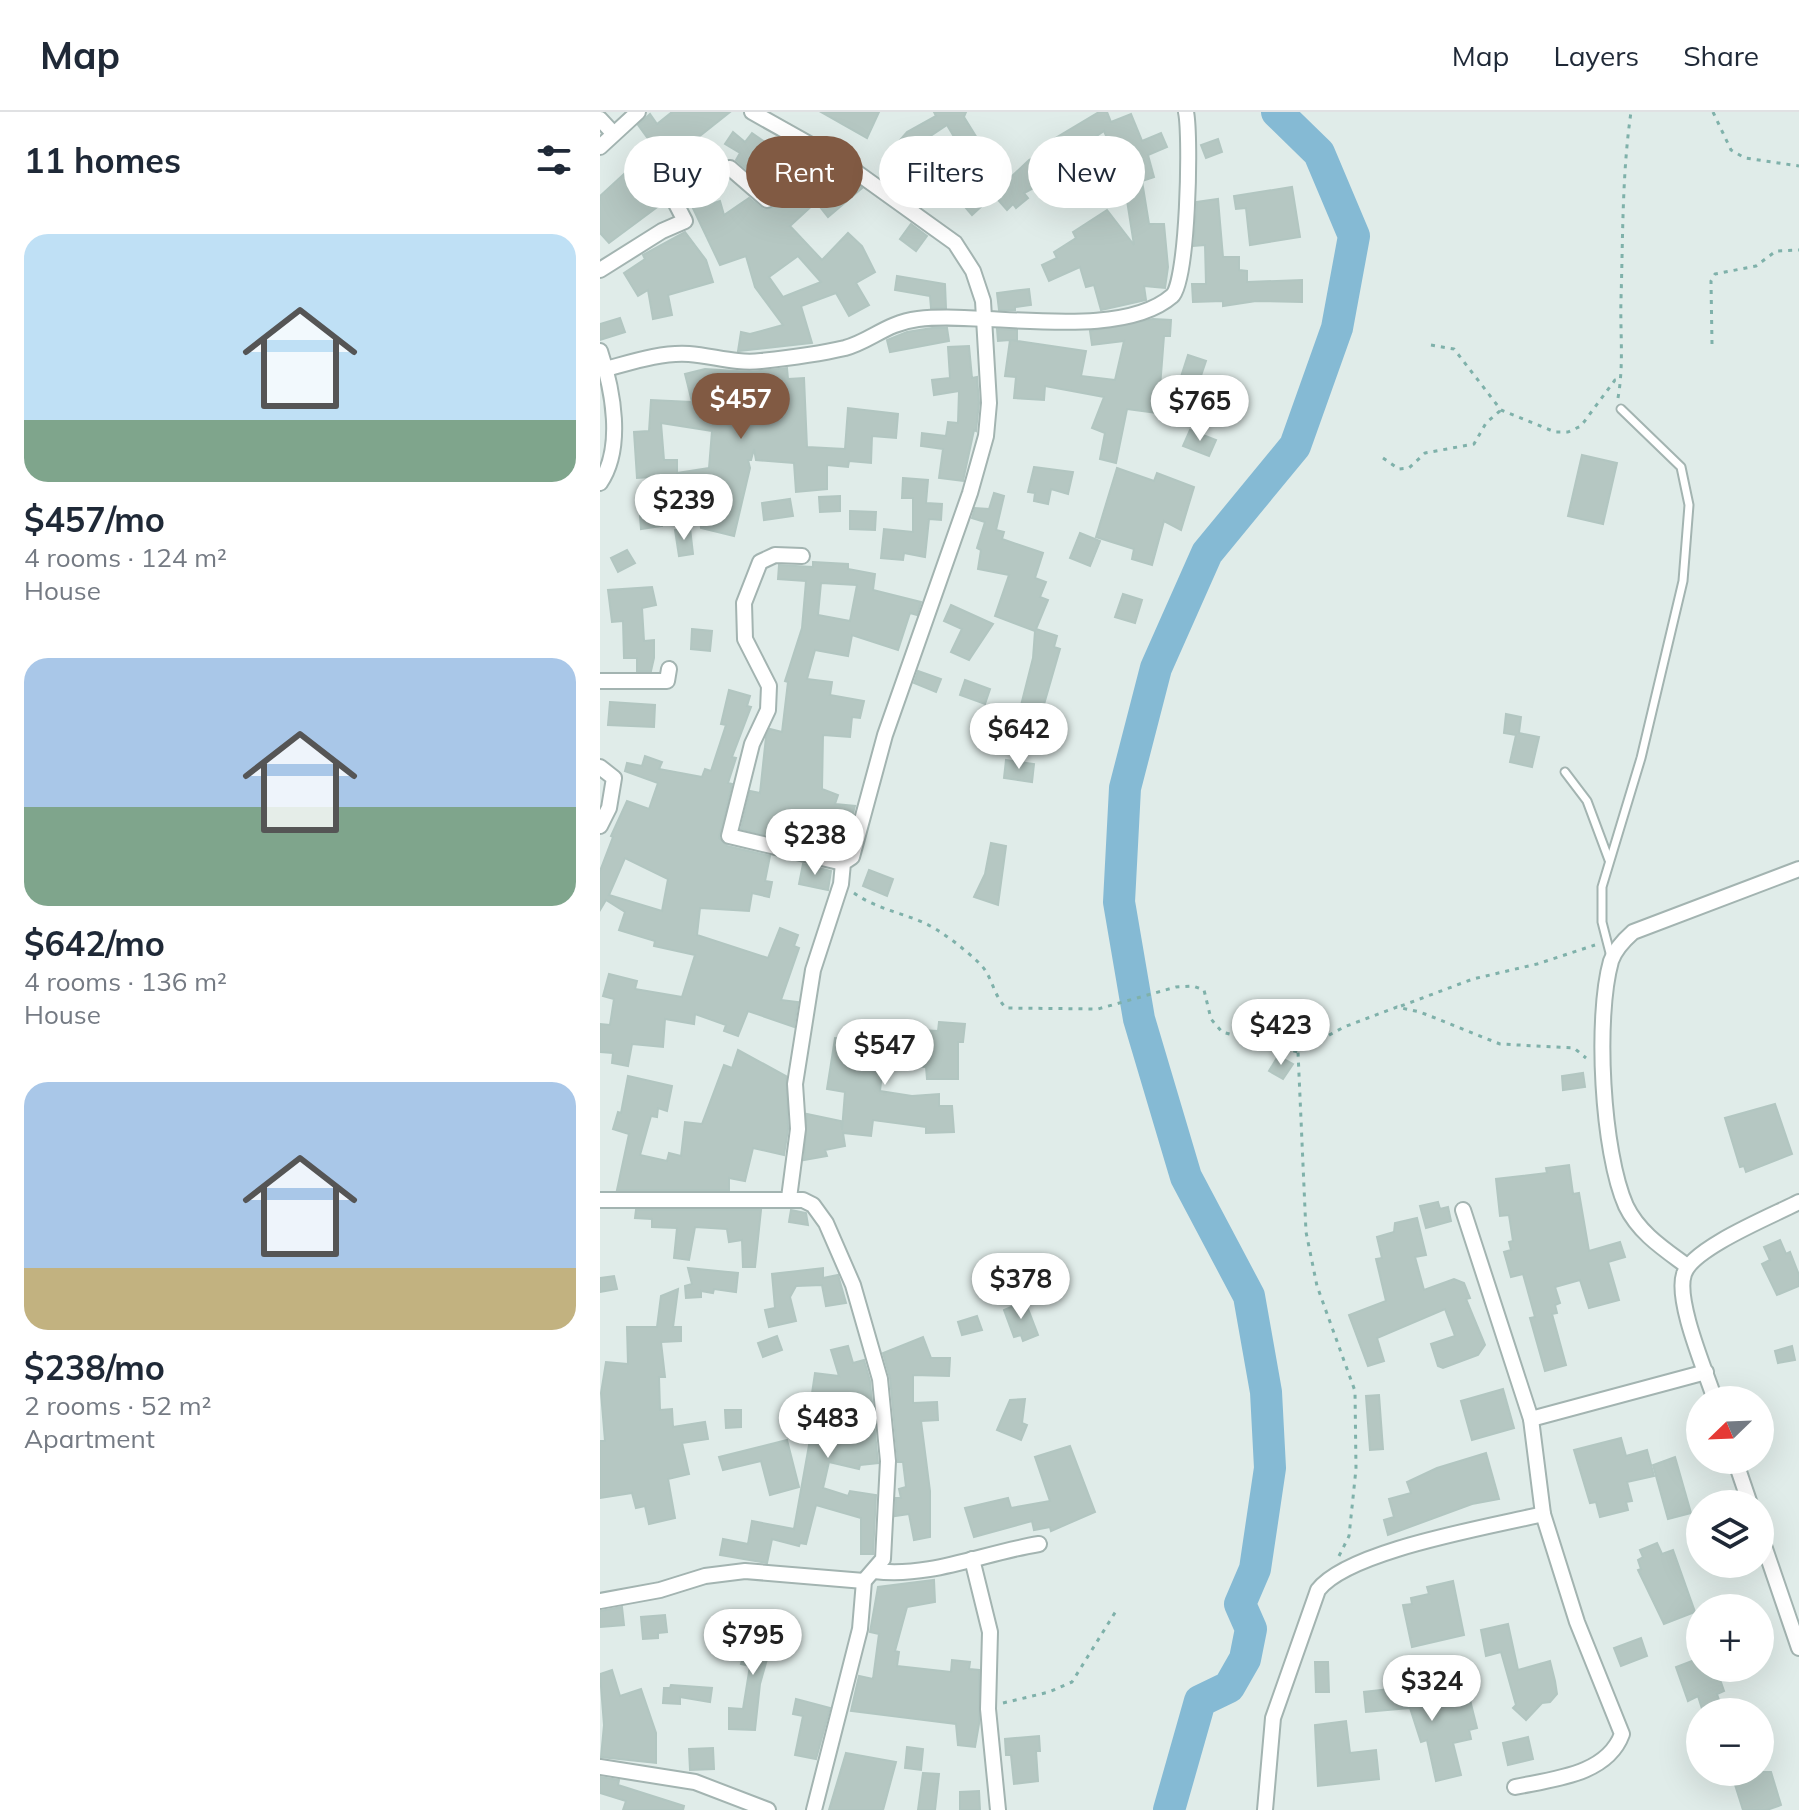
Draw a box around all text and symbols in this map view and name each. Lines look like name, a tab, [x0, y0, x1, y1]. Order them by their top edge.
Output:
text: Map	[40, 31, 120, 79]
text: Map	[1452, 38, 1509, 73]
text: Layers	[1553, 38, 1639, 73]
text: Share	[1683, 38, 1759, 73]
chip: Buy	[624, 136, 730, 208]
chip: Rent	[746, 136, 863, 208]
chip: Filters	[879, 136, 1012, 208]
chip: New	[1028, 136, 1145, 208]
icon: filters	[532, 138, 576, 182]
text: 11 homes	[24, 139, 181, 182]
icon: home	[228, 286, 372, 430]
pin: $457	[694, 373, 788, 441]
pin: $765	[1153, 375, 1247, 443]
text: $457	[710, 382, 772, 415]
text: $765	[1169, 384, 1231, 417]
pin: $239	[637, 474, 731, 542]
text: $239	[653, 483, 715, 516]
text: $457/mo	[24, 498, 165, 541]
text: 4 rooms · 124 m²	[24, 541, 227, 574]
text: House	[24, 574, 101, 607]
pin: $642	[972, 703, 1066, 771]
icon: home	[228, 710, 372, 854]
text: $642	[988, 712, 1050, 745]
pin: $238	[768, 809, 862, 877]
text: $238	[784, 818, 846, 851]
text: $642/mo	[24, 922, 165, 965]
text: 4 rooms · 136 m²	[24, 965, 227, 998]
text: House	[24, 998, 101, 1031]
pin: $423	[1234, 999, 1328, 1067]
text: $423	[1250, 1008, 1312, 1041]
pin: $547	[838, 1019, 932, 1087]
text: $547	[854, 1028, 916, 1061]
icon: home	[228, 1134, 372, 1278]
pin: $378	[974, 1253, 1068, 1321]
text: $378	[990, 1262, 1052, 1295]
text: $238/mo	[24, 1346, 165, 1389]
north arrow	[1686, 1386, 1774, 1474]
map controls	[1686, 1386, 1774, 1786]
text: 2 rooms · 52 m²	[24, 1389, 211, 1422]
pin: $483	[781, 1392, 875, 1460]
text: $483	[797, 1401, 859, 1434]
text: Apartment	[24, 1422, 155, 1455]
button: layers	[1686, 1490, 1774, 1578]
button: +	[1686, 1594, 1774, 1682]
pin: $795	[706, 1609, 800, 1677]
text: $795	[722, 1618, 784, 1651]
pin: $324	[1385, 1655, 1479, 1723]
text: $324	[1401, 1664, 1463, 1697]
button: −	[1686, 1698, 1774, 1786]

